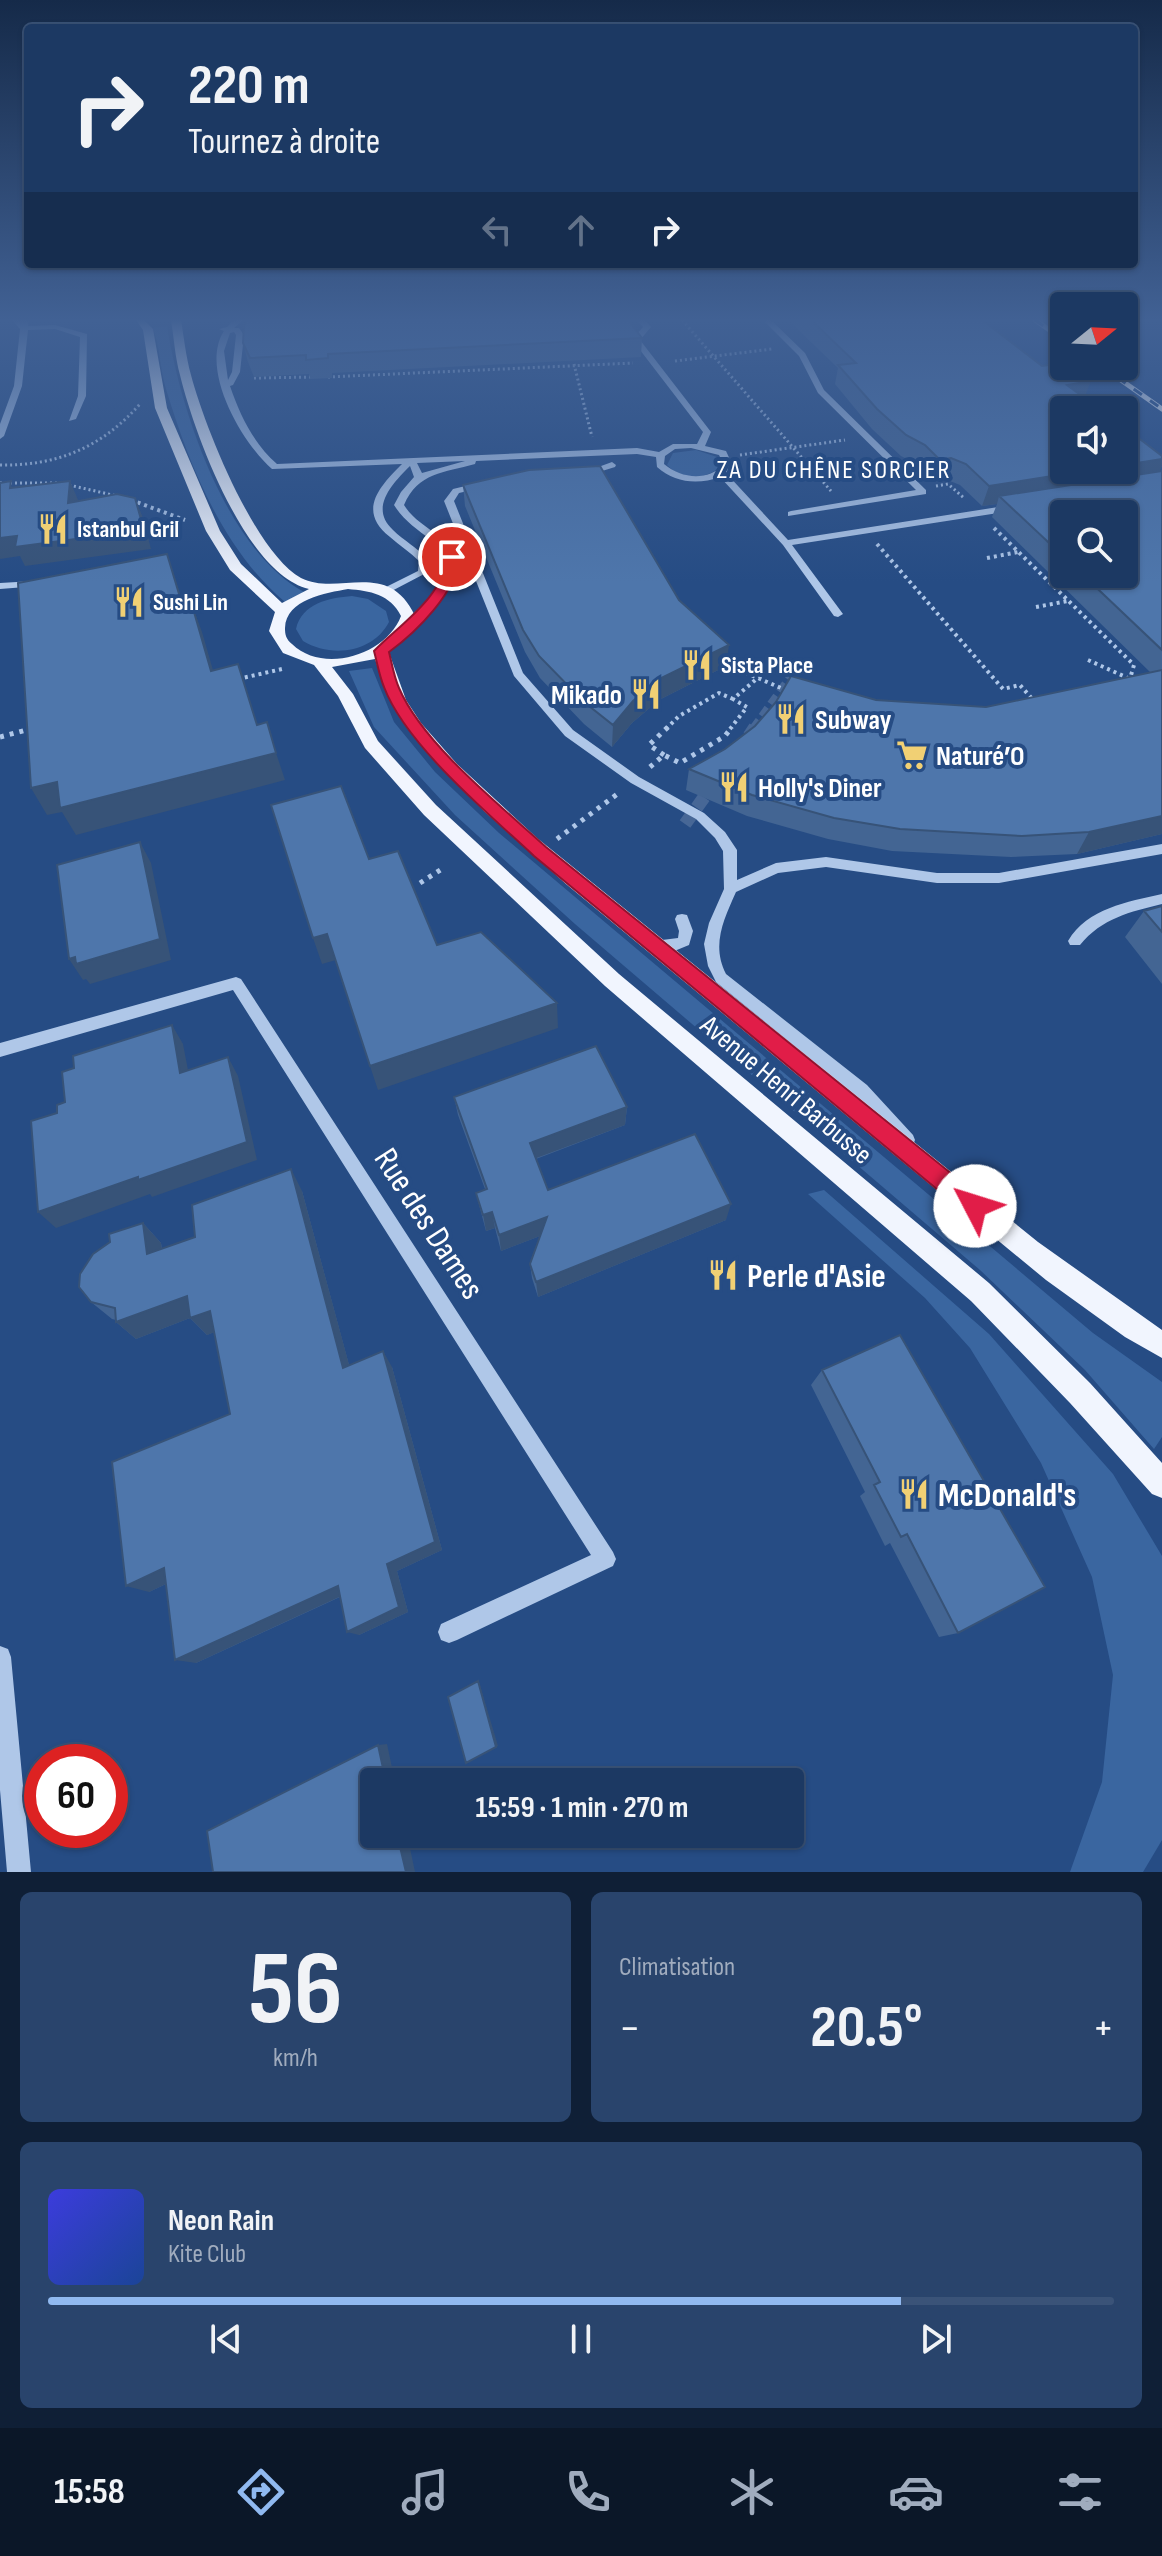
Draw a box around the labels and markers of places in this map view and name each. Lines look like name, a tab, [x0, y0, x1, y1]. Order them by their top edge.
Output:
restaurant icon: Istanbul Gril	[36, 512, 70, 546]
place label: Istanbul Gril	[77, 515, 179, 544]
pin	[418, 523, 486, 591]
restaurant icon: Sushi Lin	[112, 585, 146, 619]
place label: Sushi Lin	[153, 588, 228, 617]
restaurant icon: Sista Place	[680, 648, 714, 682]
place label: Sista Place	[721, 651, 813, 680]
restaurant icon: Mikado	[629, 677, 663, 711]
place label: Mikado	[551, 679, 622, 712]
restaurant icon: Subway	[774, 702, 808, 736]
place label: Subway	[815, 704, 892, 737]
supermarket icon: Naturé’O	[895, 738, 929, 772]
place label: Naturé’O	[936, 740, 1024, 773]
restaurant icon: Holly's Diner	[717, 770, 751, 804]
place label: Holly's Diner	[758, 772, 882, 805]
place label: Perle d'Asie	[747, 1256, 886, 1297]
restaurant icon: Perle d'Asie	[706, 1258, 740, 1292]
place label: McDonald's	[938, 1475, 1076, 1516]
restaurant icon: McDonald's	[897, 1477, 931, 1511]

